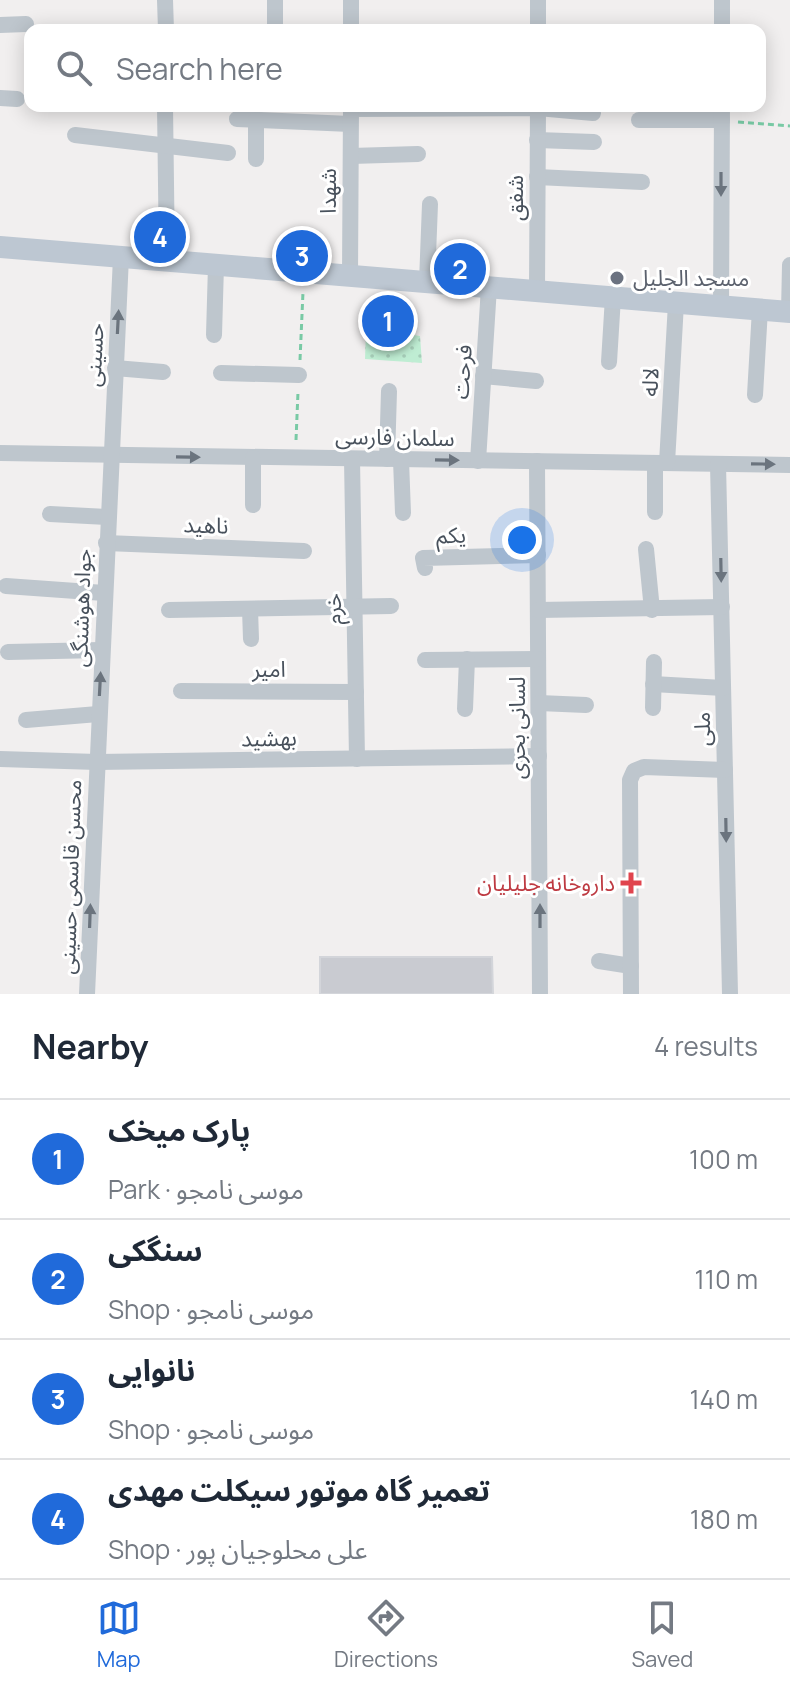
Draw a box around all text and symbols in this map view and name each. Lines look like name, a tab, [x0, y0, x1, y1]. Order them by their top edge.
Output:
search box	[24, 24, 766, 112]
icon: search	[52, 46, 96, 90]
text: Search here	[116, 48, 283, 89]
street label: شهدا	[313, 168, 343, 214]
one-way arrow	[715, 172, 727, 197]
street label: شفق	[500, 175, 530, 221]
pin: 4	[134, 207, 186, 267]
pin: 3	[276, 226, 328, 286]
pin: 2	[434, 239, 486, 299]
place label: مسجد الجلیل	[633, 263, 749, 293]
marker: مسجد الجلیل	[608, 269, 626, 287]
pin: 1	[362, 291, 414, 351]
one-way arrow	[111, 309, 124, 334]
street label: حسینی	[77, 322, 111, 388]
street label: فرحت	[445, 344, 479, 400]
street label: لاله	[634, 367, 666, 397]
street label: سلمان فارسی	[335, 421, 455, 453]
one-way arrow	[176, 451, 201, 463]
one-way arrow	[435, 454, 460, 466]
one-way arrow	[751, 458, 776, 471]
street label: ناهید	[183, 509, 229, 541]
street label: یکم	[435, 519, 467, 553]
your location	[502, 520, 542, 560]
street label: جواد هوشنگی	[64, 548, 98, 668]
one-way arrow	[714, 558, 727, 583]
street label: خرم	[318, 593, 350, 625]
street label: امیر	[251, 654, 286, 684]
one-way arrow	[93, 671, 106, 696]
street label: لسانی بحری	[502, 677, 532, 779]
street label: ملی	[687, 712, 717, 746]
street label: بهشید	[241, 723, 297, 753]
street label: محسن قاسمی حسینی	[52, 779, 88, 975]
one-way arrow	[720, 818, 733, 843]
place label: داروخانه جلیلیان	[477, 868, 615, 898]
marker: داروخانه جلیلیان	[622, 874, 640, 892]
one-way arrow	[84, 903, 97, 928]
one-way arrow	[534, 903, 546, 928]
text: Nearby	[32, 1023, 148, 1069]
text: 4 results	[654, 1028, 758, 1064]
text: پارک میخک	[108, 1109, 251, 1150]
text: 1	[52, 1141, 64, 1177]
text: 100 m	[689, 1141, 758, 1177]
text: Park · موسی نامجو	[108, 1171, 304, 1207]
text: سنگکی	[108, 1229, 203, 1270]
text: 2	[50, 1261, 66, 1297]
text: 110 m	[695, 1261, 758, 1297]
text: Shop · موسی نامجو	[108, 1291, 314, 1327]
text: نانوایی	[108, 1349, 195, 1390]
text: 3	[50, 1381, 66, 1417]
text: 140 m	[689, 1381, 758, 1417]
text: Shop · موسی نامجو	[108, 1411, 314, 1447]
text: تعمیر گاه موتور سیکلت مهدی	[108, 1469, 490, 1510]
text: 4	[50, 1501, 66, 1537]
text: 180 m	[690, 1501, 758, 1537]
text: Shop · علی محلوجیان پور	[108, 1531, 367, 1567]
tab: Map	[97, 1596, 141, 1674]
tab: Directions	[334, 1596, 438, 1674]
tab: Saved	[631, 1596, 693, 1674]

